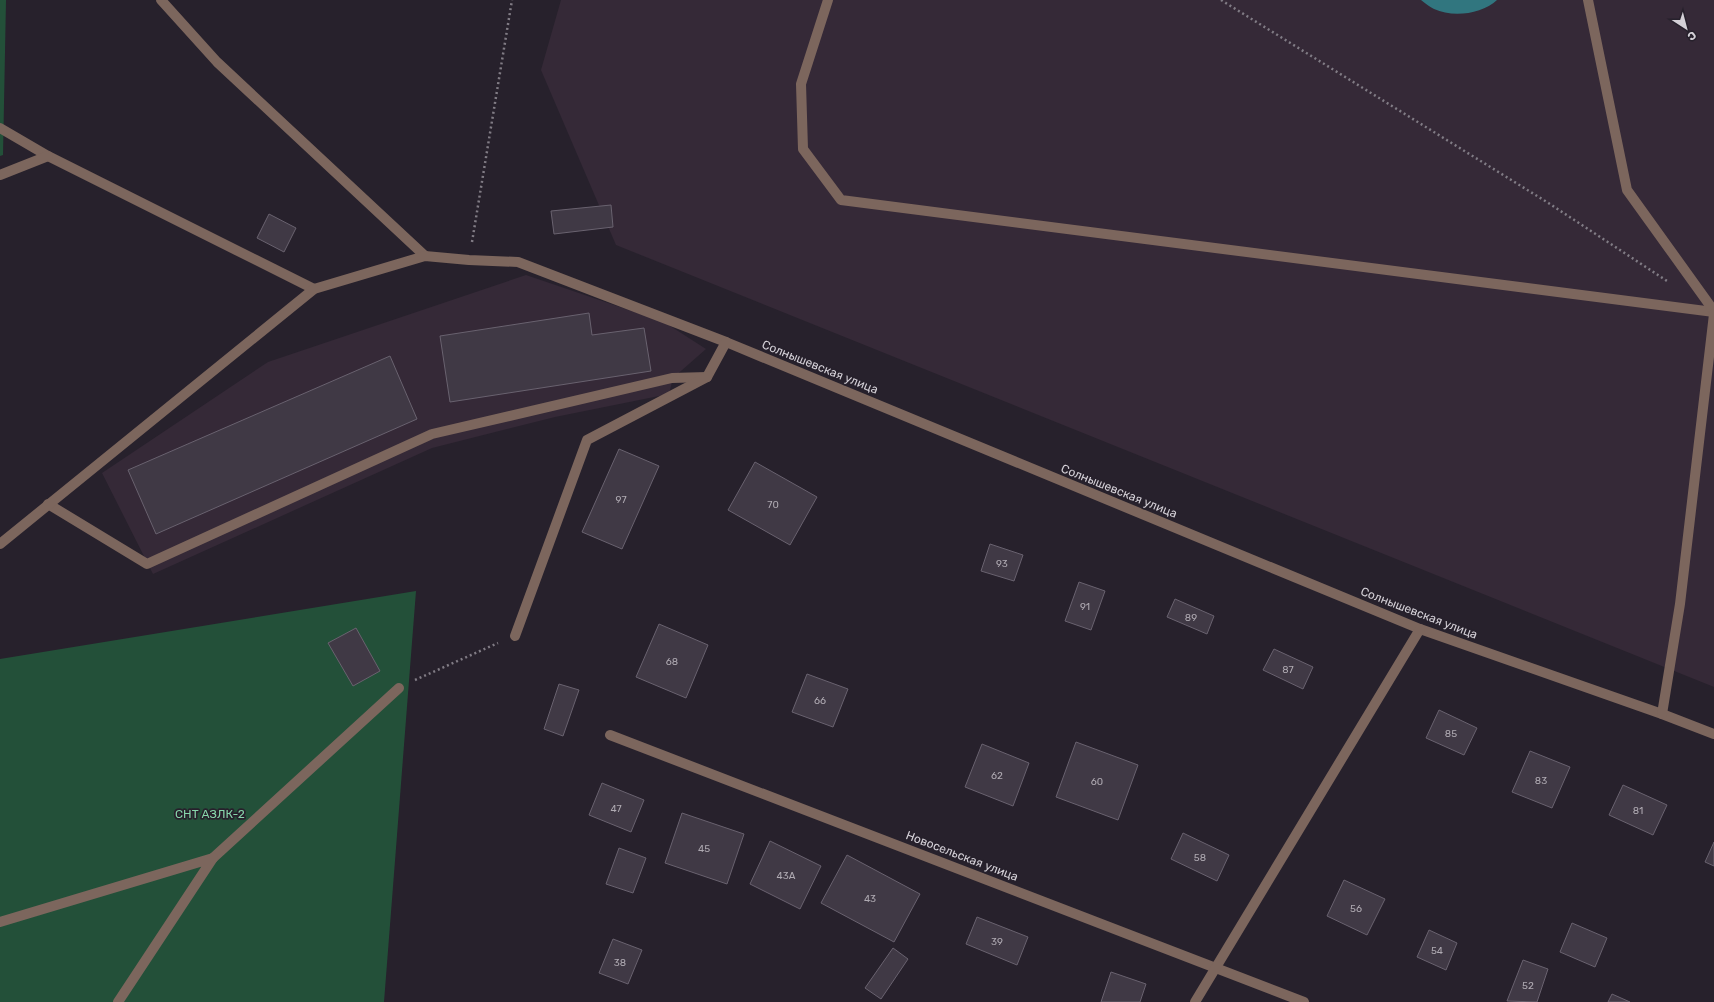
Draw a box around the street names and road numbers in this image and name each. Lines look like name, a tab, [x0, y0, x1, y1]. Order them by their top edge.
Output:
street label: Солнышевская улица	[760, 337, 880, 397]
street label: Солнышевская улица	[1059, 461, 1179, 521]
street label: Солнышевская улица	[1359, 584, 1479, 642]
street label: Новосельская улица	[904, 828, 1020, 884]

